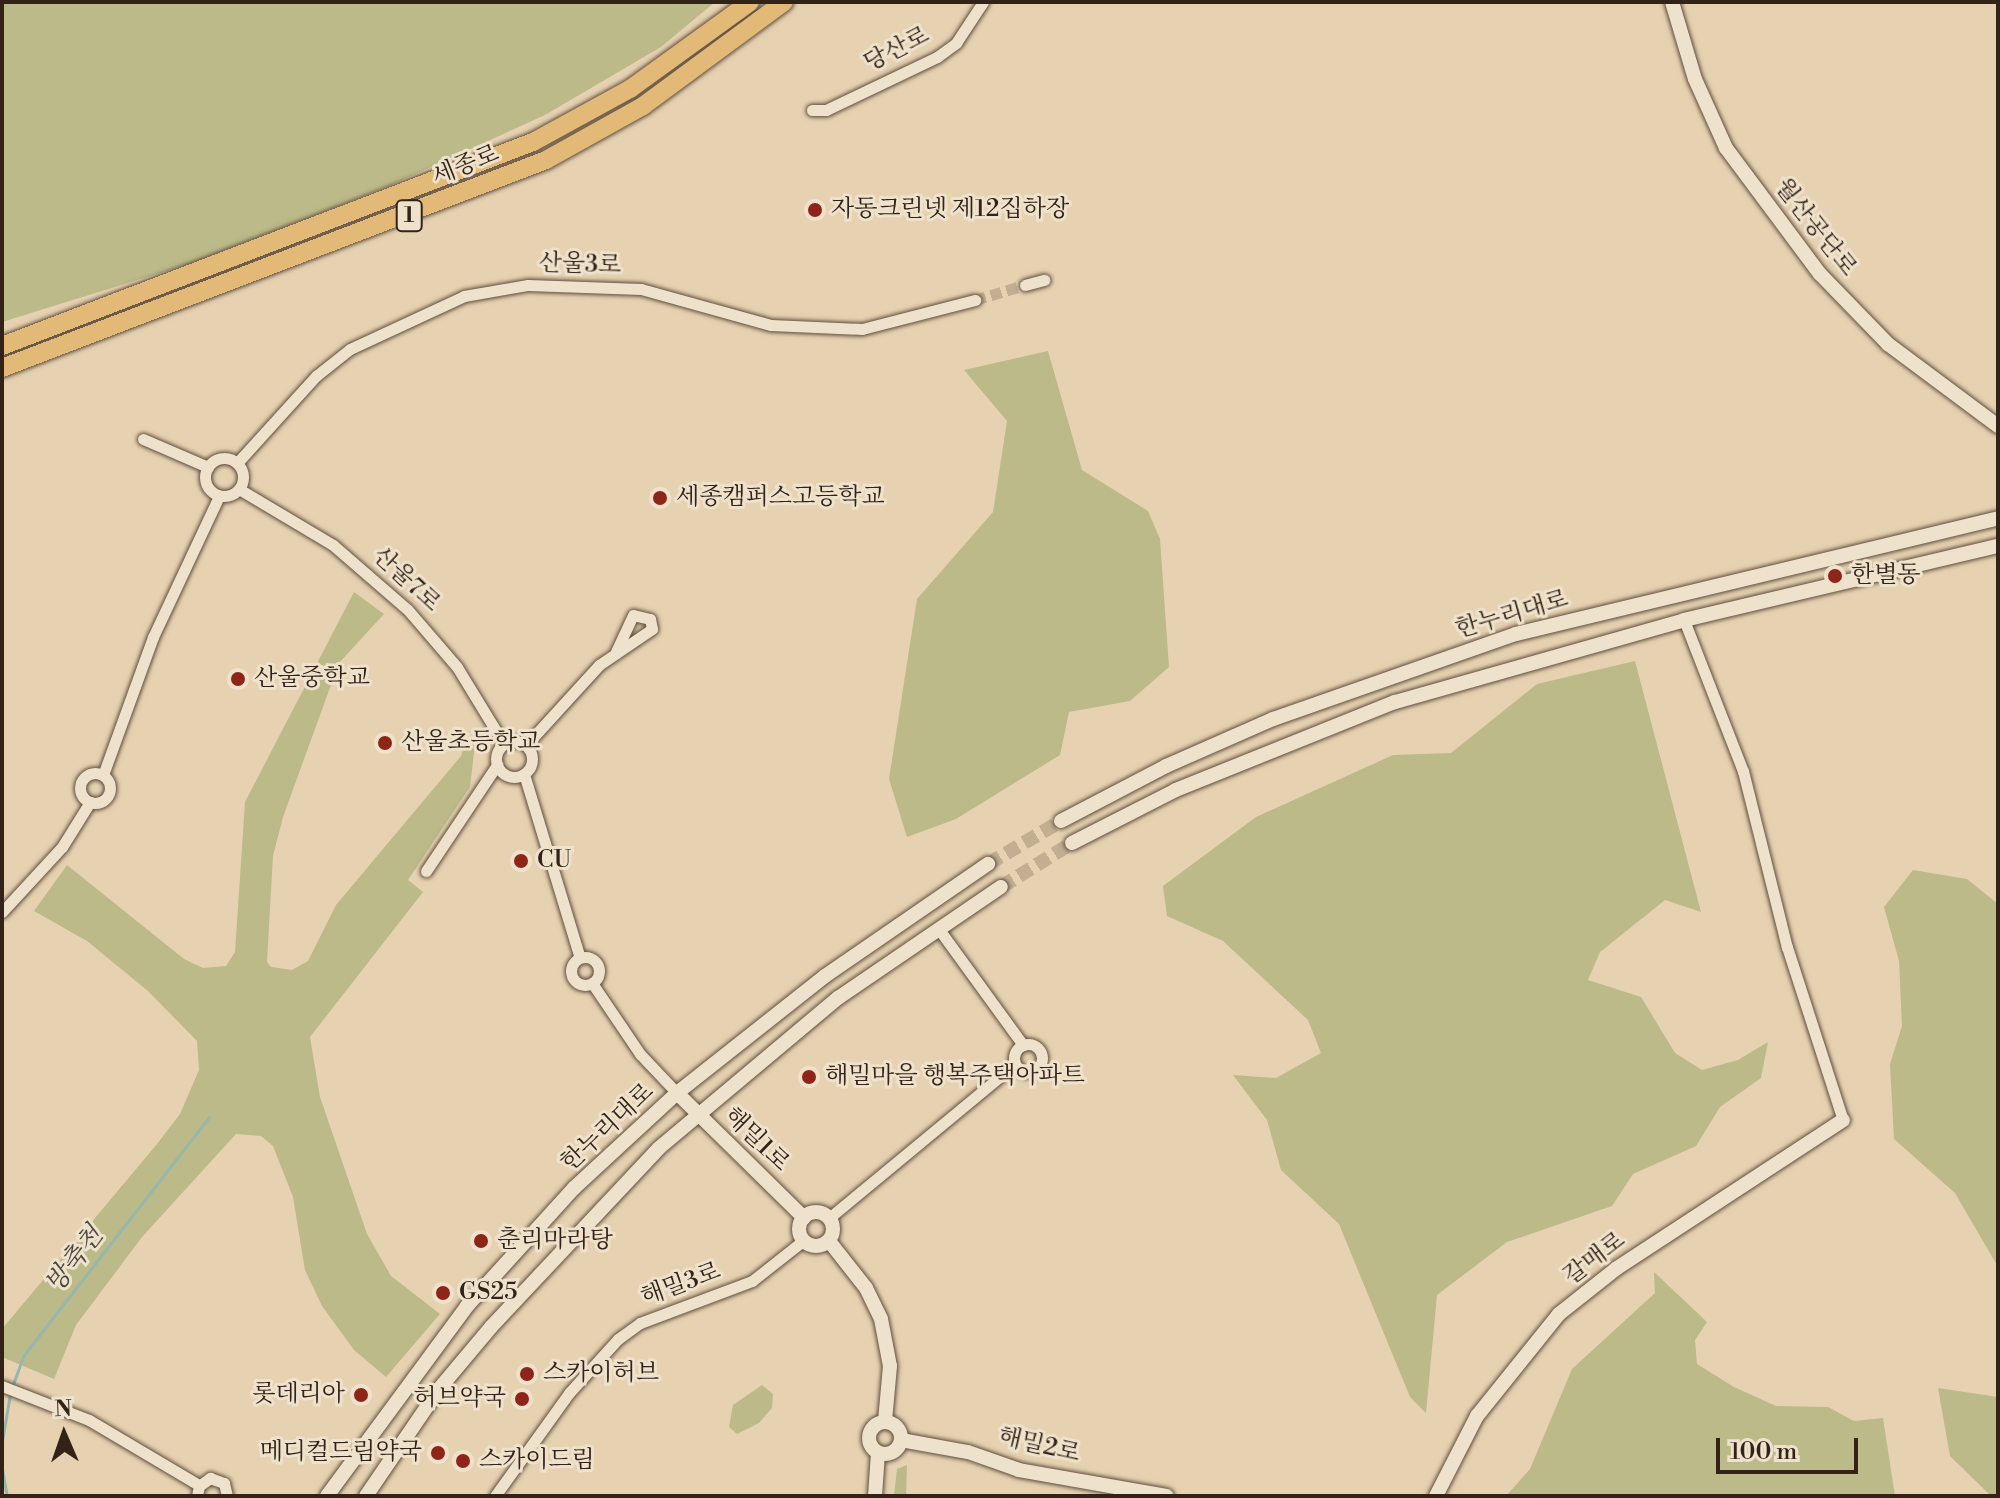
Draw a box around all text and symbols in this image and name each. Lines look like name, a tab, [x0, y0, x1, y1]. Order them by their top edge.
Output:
street label: 당산로	[859, 21, 935, 79]
street label: 세종로	[428, 140, 504, 192]
street label: 월산공단로	[1768, 173, 1862, 283]
place label: 자동크린넷 제12집하장	[831, 196, 1069, 224]
road number: 1	[395, 198, 423, 234]
marker: 자동크린넷 제12집하장	[806, 201, 824, 219]
street label: 산울3로	[538, 249, 622, 281]
place label: 세종캠퍼스고등학교	[676, 484, 885, 512]
marker: 세종캠퍼스고등학교	[651, 489, 669, 507]
street label: 산울7로	[366, 542, 446, 618]
place label: 한별동	[1851, 562, 1921, 590]
marker: 한별동	[1826, 567, 1844, 585]
street label: 한누리대로	[1452, 585, 1572, 645]
place label: 산울중학교	[254, 665, 370, 693]
marker: 산울중학교	[229, 670, 247, 688]
place label: 산울초등학교	[401, 729, 540, 757]
marker: 산울초등학교	[376, 734, 394, 752]
place label: CU	[537, 847, 571, 875]
marker: CU	[512, 852, 530, 870]
place label: 해밀마을 행복주택아파트	[825, 1063, 1085, 1091]
marker: 해밀마을 행복주택아파트	[800, 1068, 818, 1086]
street label: 한누리대로	[556, 1078, 660, 1178]
street label: 해밀1로	[717, 1102, 795, 1178]
water label: 방축천	[40, 1221, 110, 1299]
place label: 춘리마라탕	[497, 1227, 613, 1255]
street label: 갈매로	[1559, 1227, 1631, 1291]
marker: 춘리마라탕	[472, 1232, 490, 1250]
street label: 해밀3로	[637, 1257, 725, 1313]
place label: GS25	[459, 1279, 517, 1307]
marker: GS25	[434, 1284, 452, 1302]
place label: 스카이허브	[543, 1360, 659, 1388]
marker: 스카이허브	[518, 1365, 536, 1383]
place label: 롯데리아	[252, 1381, 345, 1409]
place label: 허브약국	[413, 1385, 506, 1413]
marker: 롯데리아	[352, 1386, 370, 1404]
marker: 허브약국	[513, 1390, 531, 1408]
north arrow	[24, 1394, 104, 1474]
text: N	[54, 1396, 72, 1423]
scale bar	[1720, 1422, 1862, 1472]
street label: 해밀2로	[995, 1423, 1083, 1469]
text: 100 m	[1730, 1437, 1797, 1467]
place label: 메디컬드림약국	[260, 1439, 422, 1467]
marker: 메디컬드림약국	[429, 1444, 447, 1462]
place label: 스카이드림	[479, 1447, 595, 1475]
marker: 스카이드림	[454, 1452, 472, 1470]

